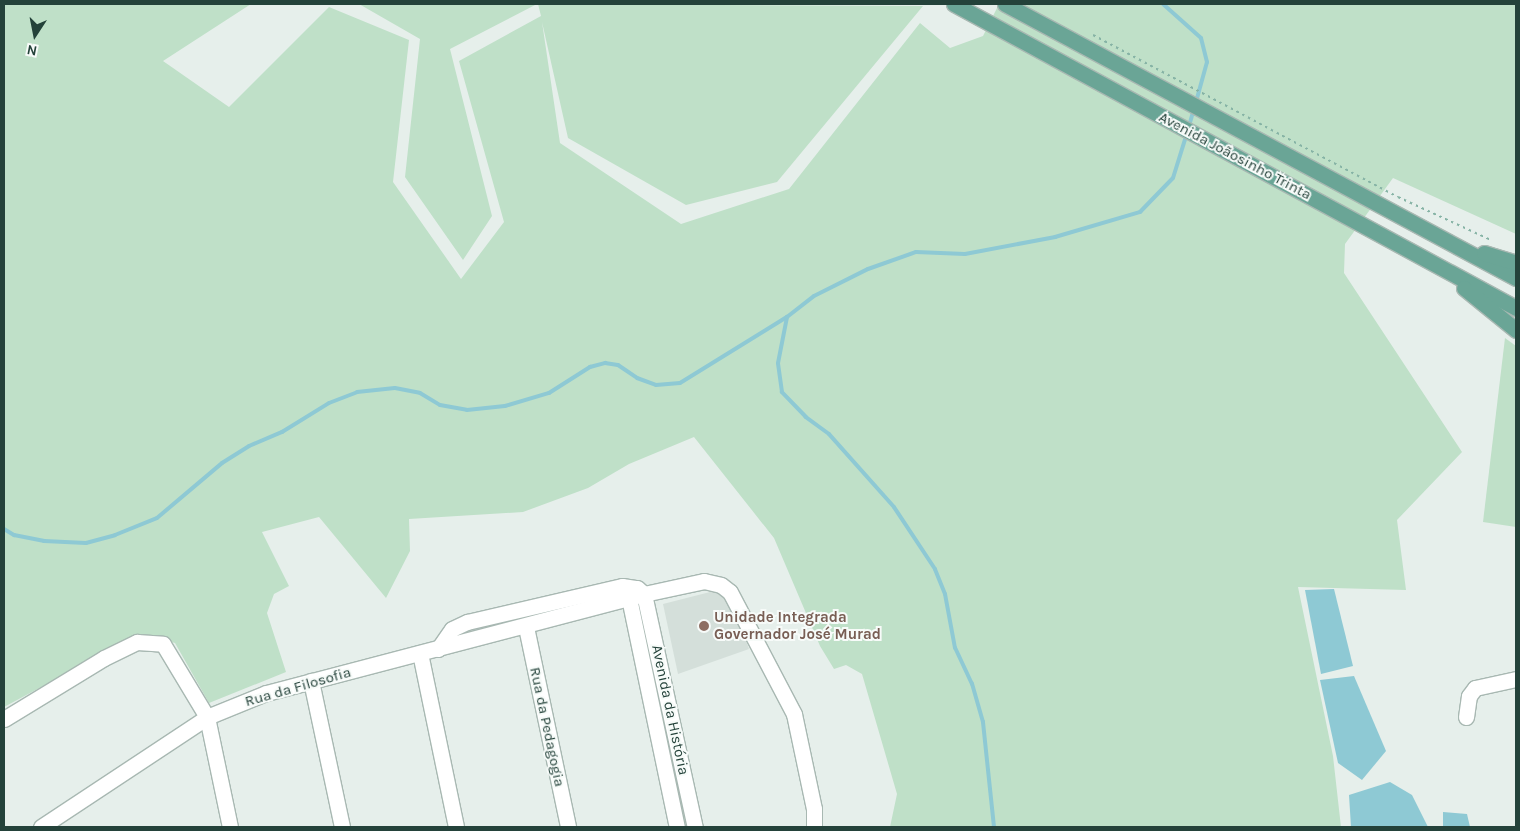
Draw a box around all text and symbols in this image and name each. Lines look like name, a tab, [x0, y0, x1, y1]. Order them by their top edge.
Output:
north arrow	[10, 10, 60, 60]
text: N	[25, 41, 39, 60]
street label: Avenida Joãosinho Trinta	[1156, 108, 1314, 204]
place label: Unidade Integrada Governador José Murad	[714, 608, 881, 643]
marker: Unidade Integrada Governador José Murad	[698, 620, 710, 632]
street label: Avenida da História	[647, 643, 693, 777]
street label: Rua da Filosofia	[243, 663, 353, 711]
street label: Rua da Pedagogia	[526, 666, 568, 788]

